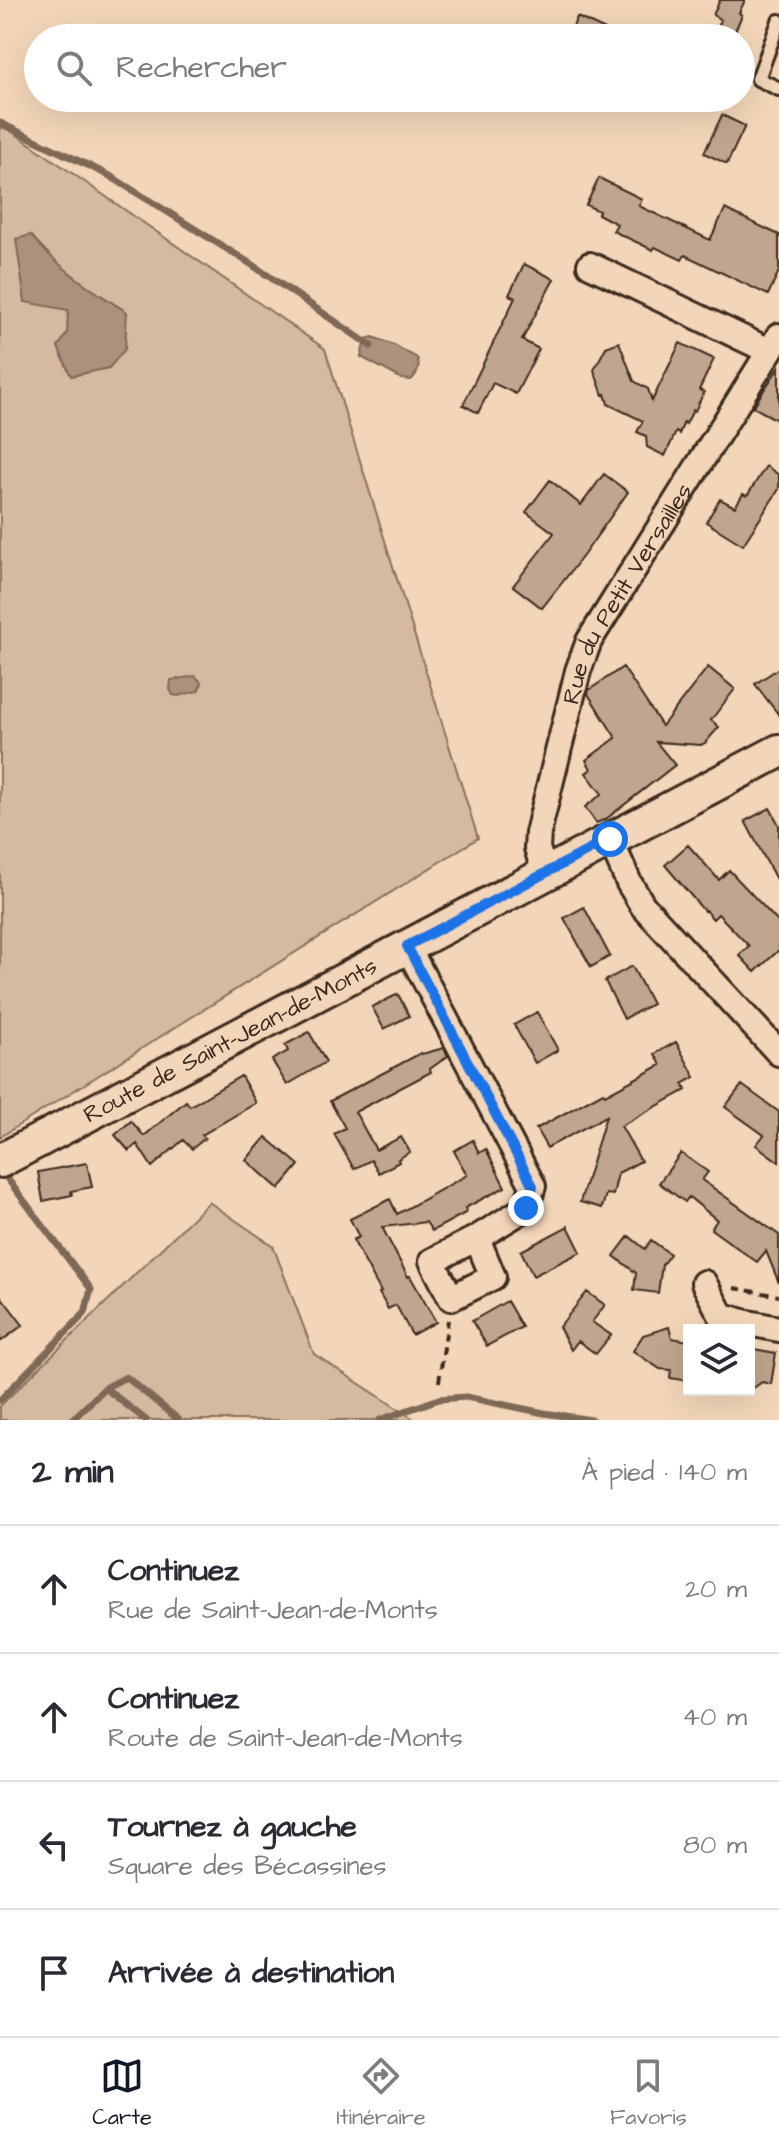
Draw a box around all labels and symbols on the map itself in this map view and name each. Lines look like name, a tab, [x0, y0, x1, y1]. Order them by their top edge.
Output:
street label: Rue du Petit Versailles	[554, 477, 701, 708]
route start	[592, 821, 628, 857]
street label: Route de Saint-Jean-de-Monts	[78, 949, 383, 1132]
route end	[508, 1190, 544, 1226]

